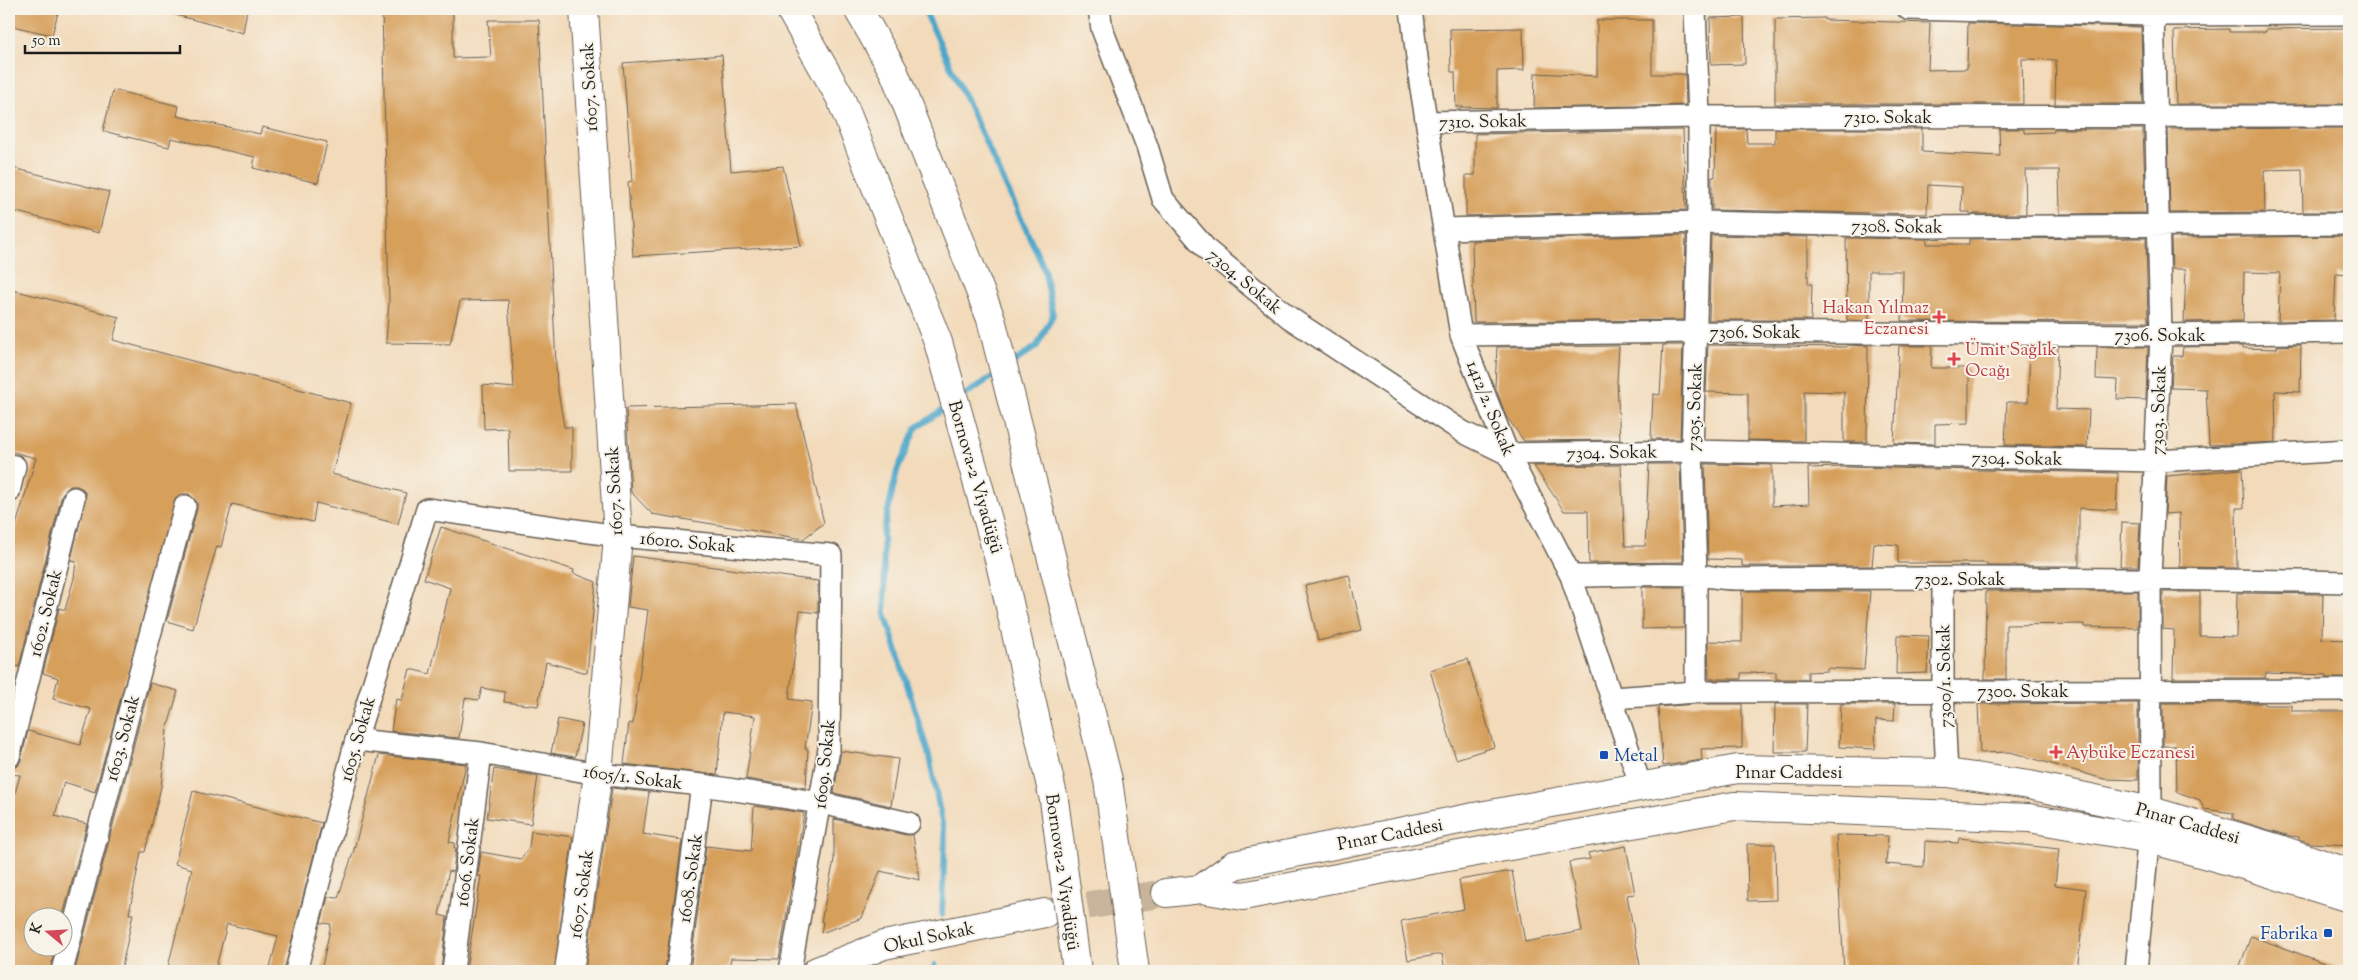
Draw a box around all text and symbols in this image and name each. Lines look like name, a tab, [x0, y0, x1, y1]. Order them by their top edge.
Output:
scale bar	[25, 22, 180, 54]
text: 50 m	[31, 31, 61, 52]
street label: 1607. Sokak	[576, 41, 606, 132]
street label: 7310. Sokak	[1844, 106, 1932, 132]
street label: 7310. Sokak	[1439, 109, 1527, 137]
street label: 7308. Sokak	[1851, 214, 1943, 242]
street label: 7304. Sokak	[1201, 243, 1287, 322]
place label: Hakan Yılmaz Eczanesi	[1822, 296, 1929, 343]
marker: Hakan Yılmaz Eczanesi	[1933, 311, 1945, 323]
street label: 7306. Sokak	[1709, 321, 1801, 347]
street label: 7306. Sokak	[2114, 324, 2206, 350]
place label: Ümit Sağlık Ocağı	[1965, 338, 2057, 385]
marker: Ümit Sağlık Ocağı	[1947, 352, 1961, 366]
street label: 1412/2. Sokak	[1458, 357, 1520, 461]
street label: 7305. Sokak	[1681, 362, 1711, 452]
street label: 7303. Sokak	[2145, 365, 2175, 455]
street label: Bornova-2 Viyadüğü	[940, 398, 1008, 557]
street label: 7304. Sokak	[1567, 440, 1658, 468]
street label: 1607. Sokak	[601, 445, 631, 536]
street label: 7304. Sokak	[1971, 446, 2063, 474]
street label: 16010. Sokak	[639, 527, 737, 561]
street label: 1602. Sokak	[23, 567, 70, 660]
street label: 7302. Sokak	[1915, 568, 2006, 594]
street label: 7300/1. Sokak	[1932, 624, 1960, 728]
street label: 7300. Sokak	[1977, 680, 2069, 706]
street label: 1603. Sokak	[100, 692, 148, 785]
street label: 1605. Sokak	[334, 694, 384, 785]
street label: 1609. Sokak	[808, 718, 844, 810]
place label: Aybüke Eczanesi	[2066, 741, 2195, 767]
place label: Metal	[1614, 744, 1658, 770]
marker: Aybüke Eczanesi	[2050, 746, 2062, 758]
marker: Metal	[1598, 749, 1610, 761]
street label: 1605/1. Sokak	[582, 760, 684, 798]
street label: Pınar Caddesi	[1735, 761, 1843, 787]
street label: Bornova-2 Viyadüğü	[1037, 792, 1085, 953]
street label: Pınar Caddesi	[2132, 798, 2243, 852]
street label: Pınar Caddesi	[1335, 813, 1445, 859]
street label: 1606. Sokak	[451, 816, 487, 908]
street label: 1608. Sokak	[673, 832, 711, 925]
street label: 1607. Sokak	[564, 848, 602, 940]
north arrow	[22, 908, 72, 958]
street label: Okul Sokak	[881, 917, 978, 961]
text: K	[26, 920, 49, 937]
place label: Fabrika	[2260, 922, 2318, 948]
marker: Fabrika	[2322, 927, 2334, 939]

